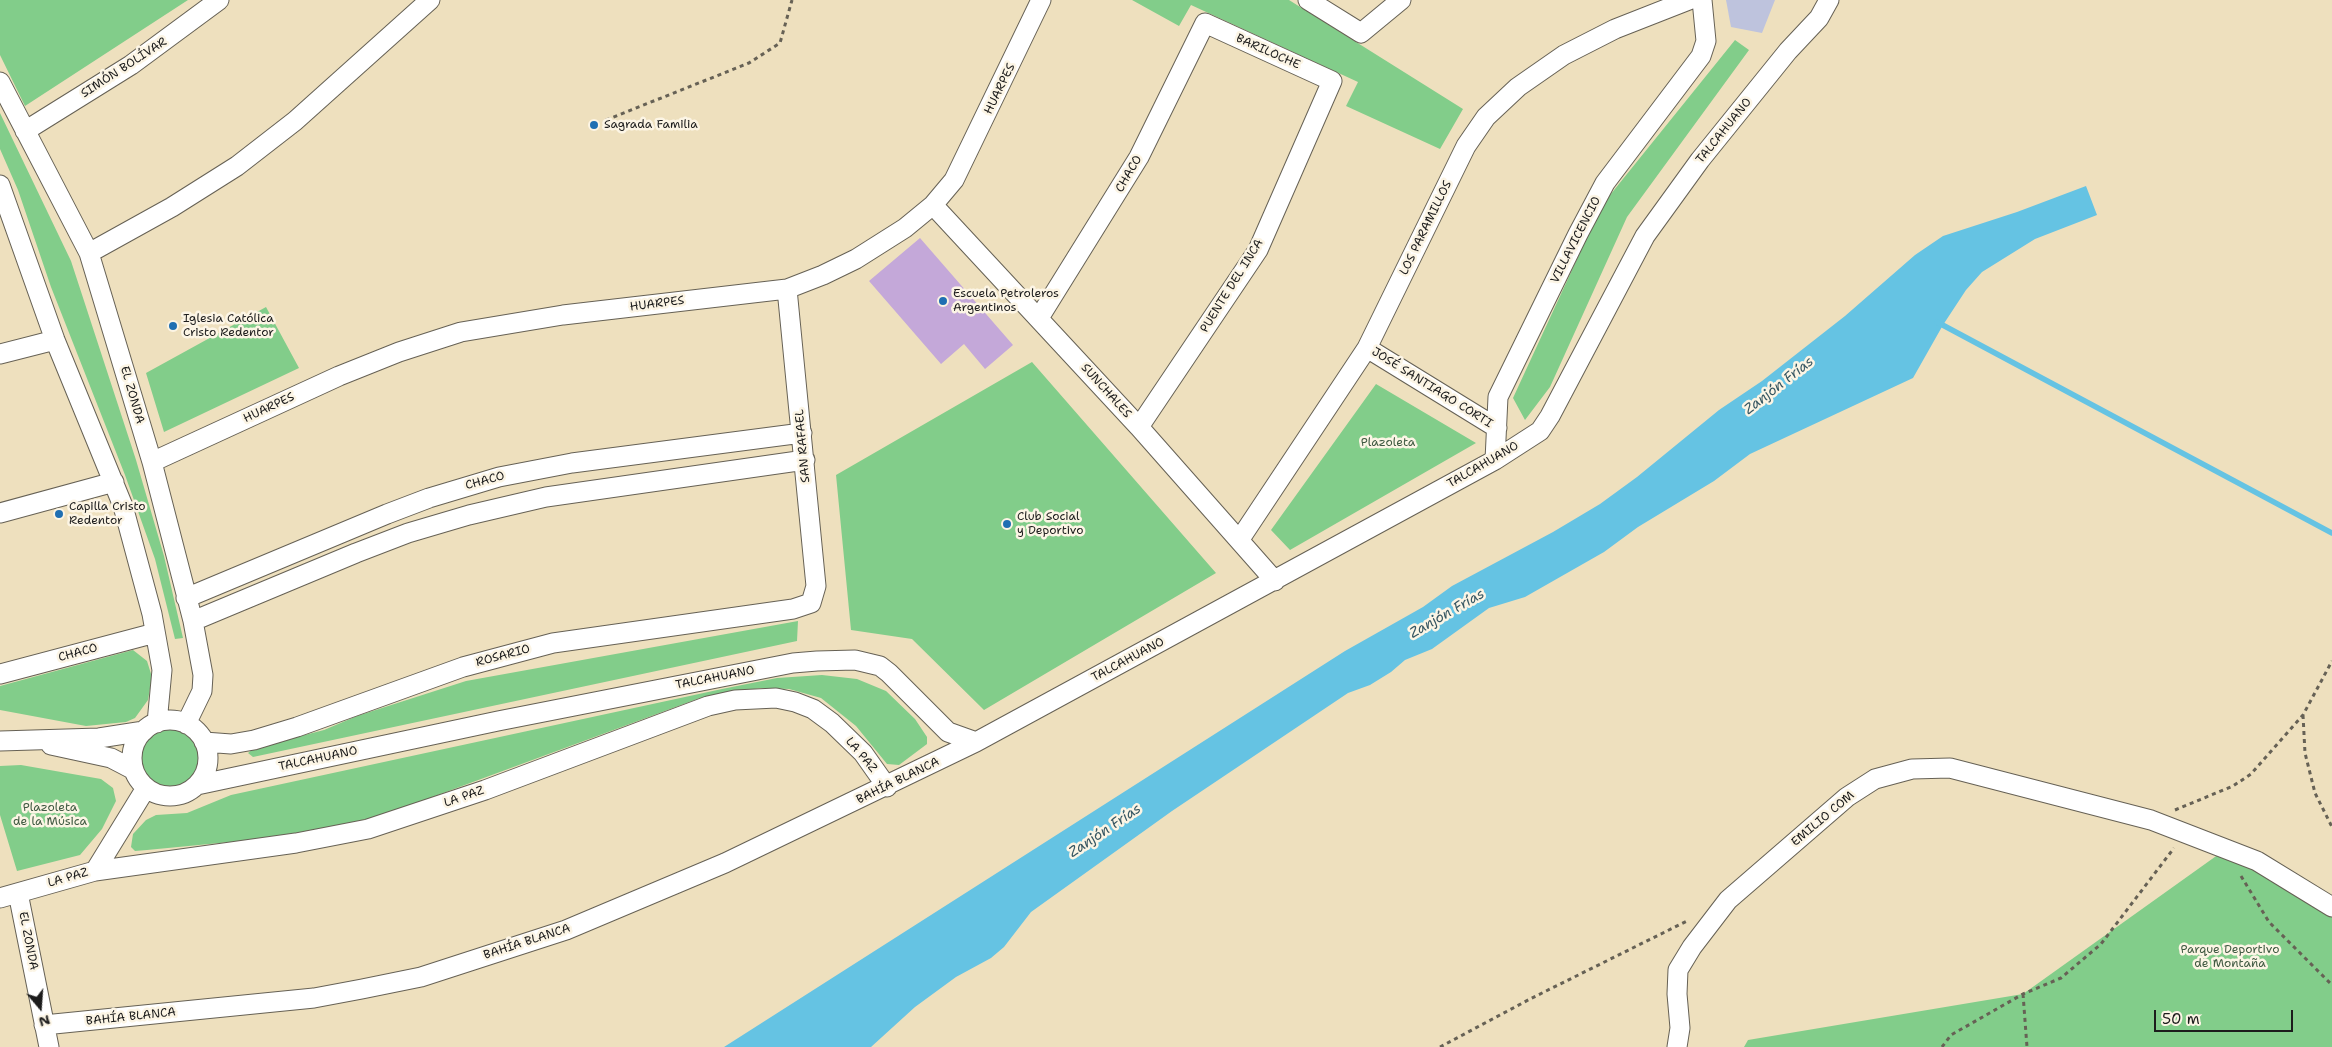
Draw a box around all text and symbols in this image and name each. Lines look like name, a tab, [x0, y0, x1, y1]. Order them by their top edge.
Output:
street label: BARILOCHE	[1234, 31, 1302, 73]
street label: SIMÓN BOLÍVAR	[78, 35, 170, 101]
street label: HUARPES	[982, 61, 1018, 117]
street label: TALCAHUANO	[1693, 95, 1755, 167]
place label: Sagrada Familia	[604, 118, 698, 132]
marker: Sagrada Familia	[588, 119, 600, 131]
street label: CHACO	[1113, 153, 1145, 195]
street label: LOS PARAMILLOS	[1397, 179, 1455, 277]
street label: VILLAVICENCIO	[1548, 194, 1604, 286]
street label: PUENTE DEL INCA	[1197, 237, 1267, 335]
place label: Escuela Petroleros Argentinos	[953, 287, 1059, 315]
street label: HUARPES	[629, 294, 685, 314]
marker: Escuela Petroleros Argentinos	[937, 295, 949, 307]
place label: Iglesia Católica Cristo Redentor	[183, 312, 274, 340]
marker: Iglesia Católica Cristo Redentor	[167, 320, 179, 332]
street label: JOSÉ SANTIAGO CORTI	[1369, 345, 1495, 431]
water label: Zanjón Frías	[1741, 354, 1817, 418]
street label: SUNCHALES	[1078, 361, 1134, 421]
street label: EL ZONDA	[117, 365, 147, 425]
street label: HUARPES	[241, 390, 297, 426]
street label: SAN RAFAEL	[793, 409, 813, 483]
park label: Plazoleta	[1361, 436, 1415, 450]
street label: TALCAHUANO	[1445, 439, 1521, 491]
street label: CHACO	[464, 469, 506, 493]
place label: Capilla Cristo Redentor	[69, 500, 145, 528]
marker: Capilla Cristo Redentor	[53, 508, 65, 520]
place label: Club Social y Deportivo	[1017, 510, 1084, 538]
marker: Club Social y Deportivo	[1001, 518, 1013, 530]
water label: Zanjón Frías	[1406, 586, 1488, 642]
street label: TALCAHUANO	[1089, 635, 1167, 685]
street label: CHACO	[57, 641, 99, 665]
street label: ROSARIO	[474, 642, 532, 670]
street label: TALCAHUANO	[674, 663, 756, 693]
street label: LA PAZ	[842, 734, 880, 776]
street label: TALCAHUANO	[277, 744, 359, 774]
street label: BAHÍA BLANCA	[854, 755, 942, 807]
street label: LA PAZ	[442, 783, 486, 811]
street label: EMILIO COM	[1788, 788, 1858, 850]
park label: Plazoleta de la Música	[13, 801, 87, 829]
water label: Zanjón Frías	[1066, 801, 1144, 861]
street label: LA PAZ	[46, 865, 90, 891]
street label: EL ZONDA	[15, 911, 41, 971]
street label: BAHÍA BLANCA	[482, 921, 572, 963]
park label: Parque Deportivo de Montaña	[2181, 943, 2279, 971]
north arrow	[15, 982, 65, 1032]
scale bar	[2157, 1000, 2296, 1032]
street label: BAHÍA BLANCA	[85, 1005, 177, 1029]
text: 50 m	[2162, 1009, 2200, 1029]
text: N	[37, 1011, 53, 1032]

